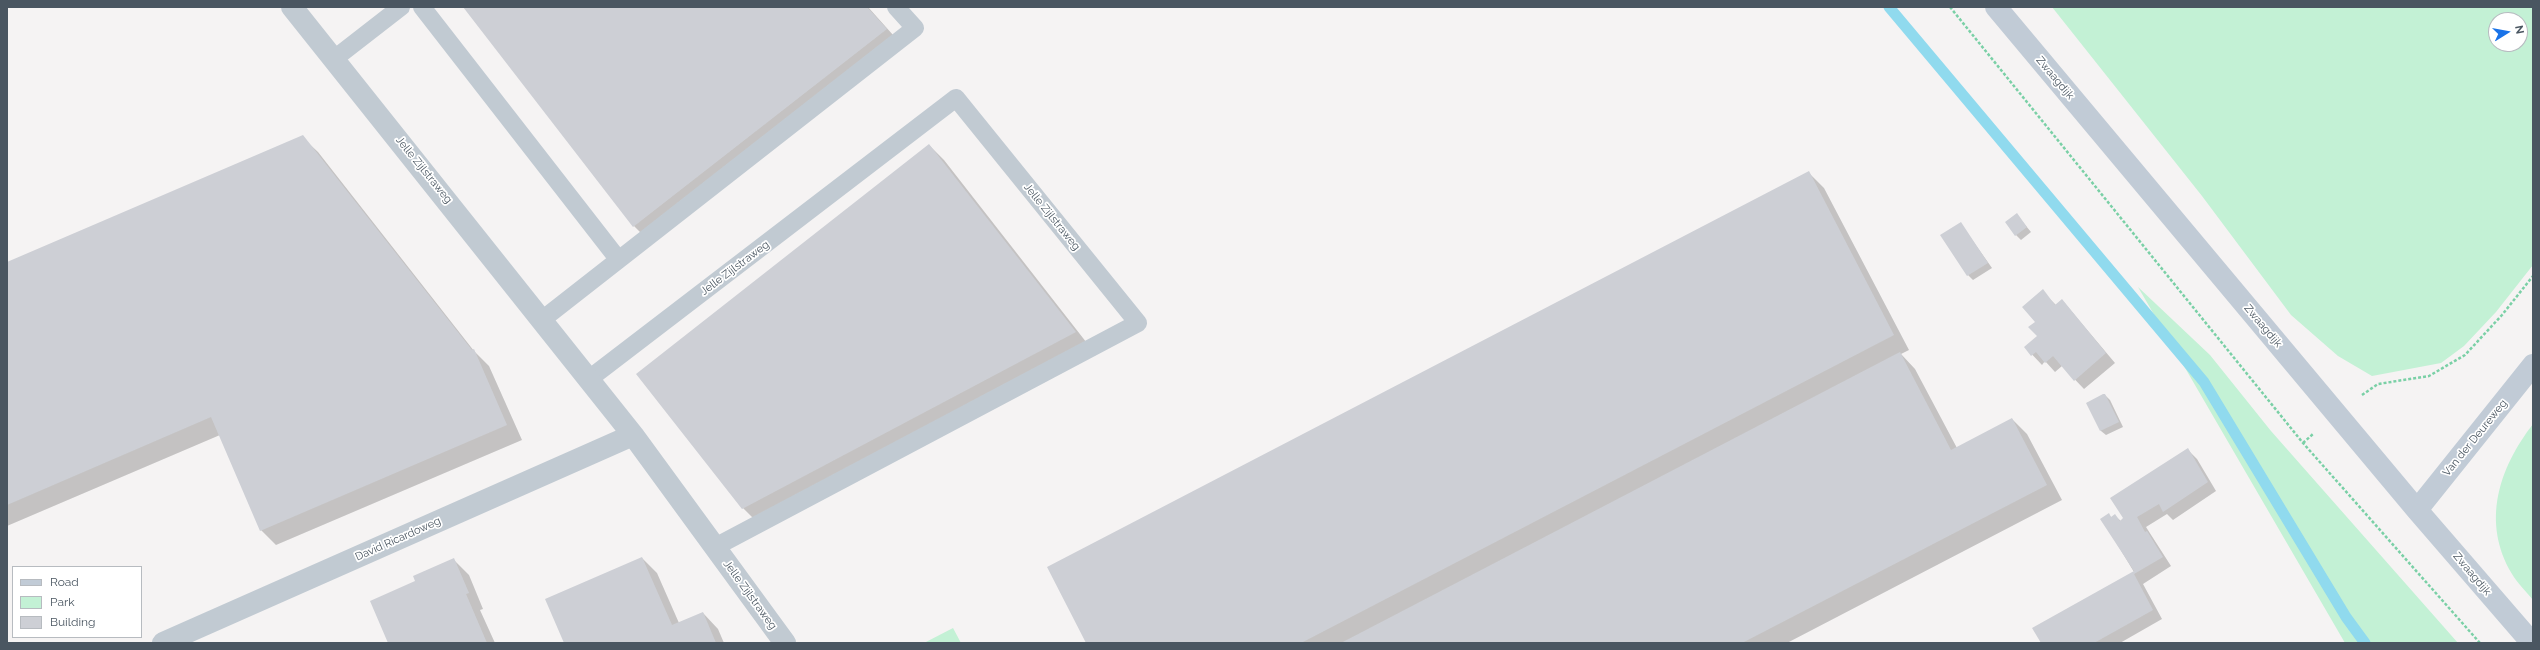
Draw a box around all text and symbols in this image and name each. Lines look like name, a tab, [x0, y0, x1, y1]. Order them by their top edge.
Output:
north arrow	[2488, 12, 2528, 52]
text: N	[2512, 24, 2526, 35]
street label: Zwaagdijk	[2033, 54, 2077, 102]
street label: Jelle Zijlstraweg	[393, 134, 455, 206]
street label: Jelle Zijlstraweg	[1021, 181, 1083, 253]
street label: Jelle Zijlstraweg	[698, 238, 772, 298]
street label: Zwaagdijk	[2241, 302, 2285, 350]
street label: Van der Deureweg	[2440, 397, 2510, 479]
street label: David Ricardoweg	[353, 514, 443, 564]
street label: Zwaagdijk	[2450, 550, 2494, 598]
street label: Jelle Zijlstraweg	[720, 558, 780, 632]
legend	[12, 566, 142, 638]
text: Road	[50, 575, 79, 589]
text: Park	[50, 595, 75, 609]
text: Building	[50, 615, 96, 629]

